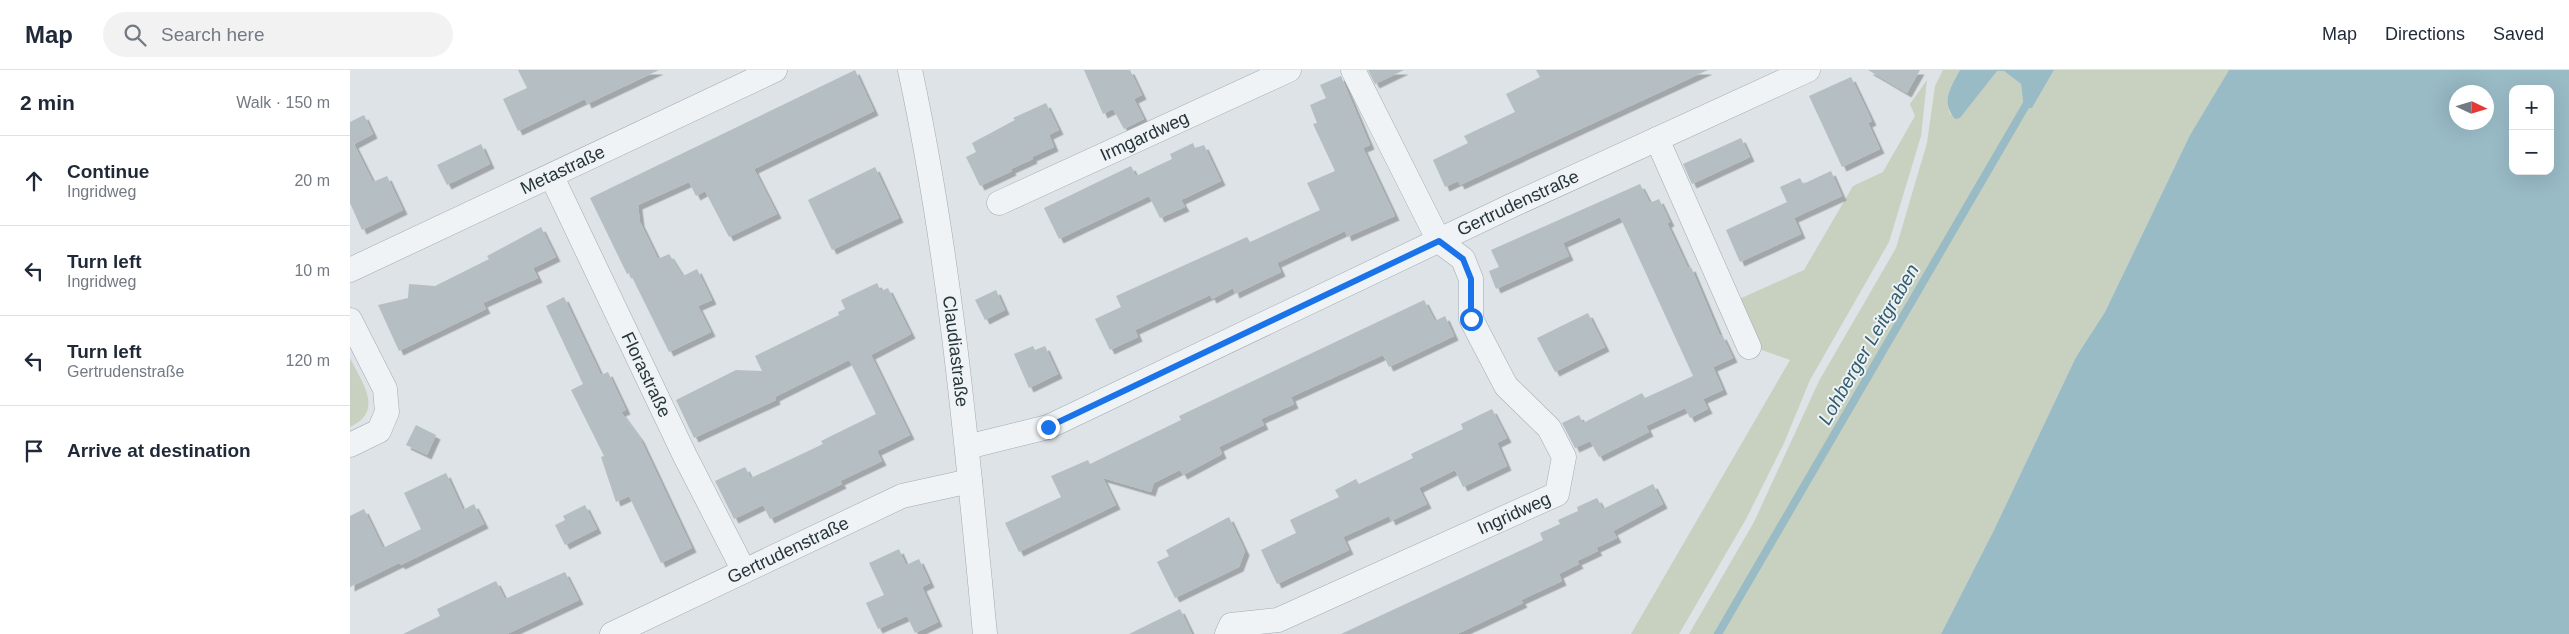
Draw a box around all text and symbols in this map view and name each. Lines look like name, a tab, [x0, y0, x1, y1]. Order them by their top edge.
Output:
search box	[103, 12, 453, 57]
text: Map	[25, 21, 73, 48]
icon: search	[121, 21, 149, 49]
text: Search here	[161, 24, 265, 45]
text: Map	[2322, 24, 2357, 44]
text: Directions	[2385, 24, 2465, 44]
text: Saved	[2493, 24, 2544, 44]
north arrow	[2449, 85, 2494, 130]
map controls	[2509, 85, 2554, 175]
button: +	[2509, 85, 2554, 130]
text: 2 min	[20, 91, 75, 114]
text: Walk · 150 m	[236, 94, 330, 111]
street label: Irmgardweg	[1097, 107, 1192, 165]
button: −	[2509, 130, 2554, 175]
street label: Metastraße	[517, 141, 608, 198]
text: Continue	[67, 161, 149, 182]
street label: Gertrudenstraße	[1454, 166, 1582, 240]
icon: ahead	[20, 167, 48, 195]
text: 20 m	[294, 172, 330, 189]
text: Ingridweg	[67, 183, 136, 200]
text: Turn left	[67, 251, 142, 272]
icon: left	[20, 257, 48, 285]
water label: Lohberger Leitgraben	[1814, 260, 1923, 428]
text: 10 m	[294, 262, 330, 279]
text: Ingridweg	[67, 273, 136, 290]
street label: Claudiastraße	[939, 294, 972, 408]
route start	[1460, 308, 1483, 331]
street label: Florastraße	[617, 329, 675, 421]
text: Turn left	[67, 341, 142, 362]
icon: left	[20, 347, 48, 375]
text: 120 m	[286, 352, 330, 369]
text: Gertrudenstraße	[67, 363, 184, 380]
route end	[1037, 416, 1060, 439]
icon: arrive	[20, 437, 48, 465]
text: Arrive at destination	[67, 440, 251, 461]
street label: Ingridweg	[1474, 488, 1554, 539]
street label: Gertrudenstraße	[724, 513, 852, 588]

